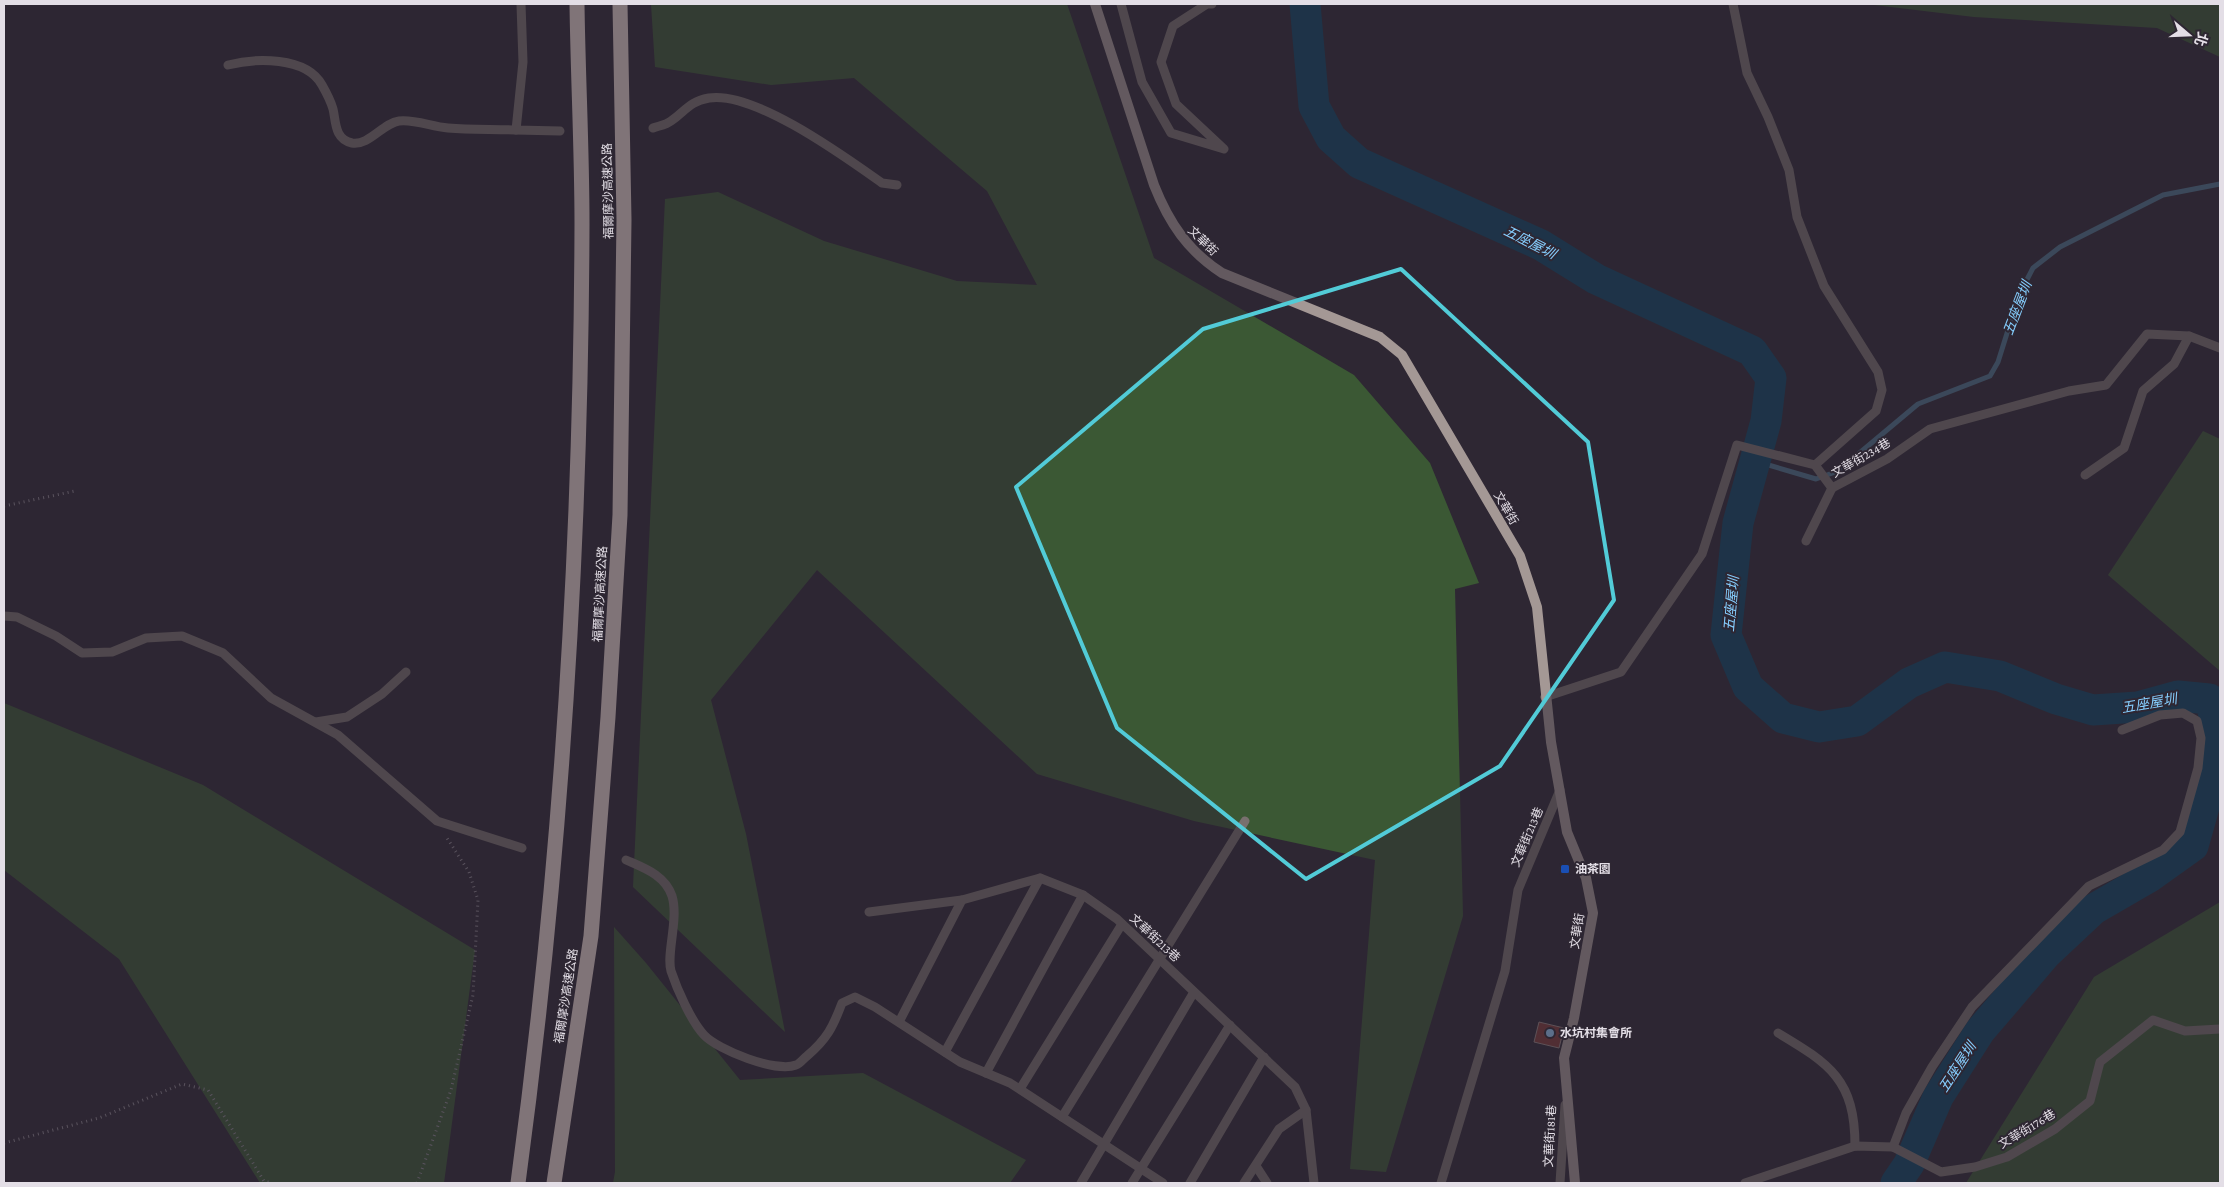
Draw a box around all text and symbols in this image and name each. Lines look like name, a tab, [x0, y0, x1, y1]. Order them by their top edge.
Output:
north arrow	[2164, 10, 2214, 60]
text: 北	[2191, 30, 2211, 48]
street label: 福爾摩沙高速公路	[600, 143, 616, 239]
water label: 五座屋圳	[1501, 222, 1560, 263]
street label: 文華街	[1185, 223, 1221, 259]
water label: 五座屋圳	[1999, 277, 2035, 337]
street label: 文華街234巷	[1829, 436, 1893, 480]
street label: 文華街	[1491, 489, 1521, 527]
street label: 福爾摩沙高速公路	[590, 546, 610, 642]
water label: 五座屋圳	[1721, 573, 1742, 633]
water label: 五座屋圳	[2120, 690, 2180, 716]
street label: 文華街213巷	[1508, 805, 1546, 869]
place label: 油茶園	[1575, 862, 1611, 876]
marker: 油茶園	[1559, 863, 1571, 875]
street label: 文華街213巷	[1127, 911, 1183, 965]
street label: 文華街	[1567, 912, 1587, 950]
street label: 福爾摩沙高速公路	[552, 947, 580, 1045]
place label: 水坑村集會所	[1560, 1026, 1632, 1040]
marker: 水坑村集會所	[1544, 1027, 1556, 1039]
water label: 五座屋圳	[1935, 1037, 1980, 1095]
street label: 文華街181巷	[1541, 1104, 1559, 1168]
street label: 文華街176巷	[1996, 1107, 2058, 1151]

